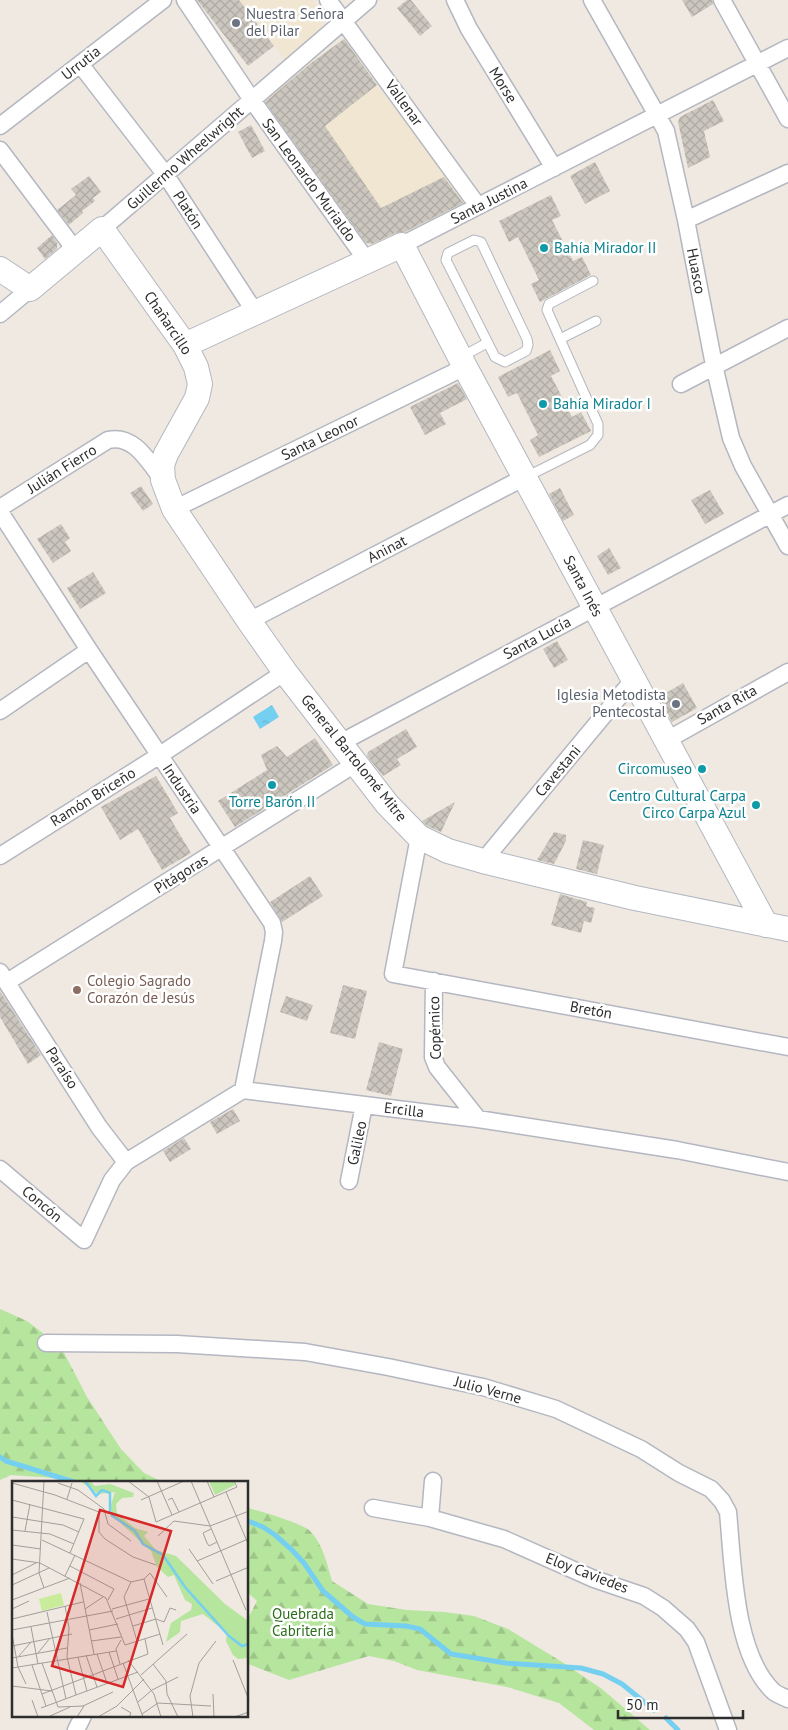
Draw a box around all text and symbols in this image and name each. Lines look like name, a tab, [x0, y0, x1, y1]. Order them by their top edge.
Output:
place label: Nuestra Señora del Pilar	[246, 4, 344, 40]
marker: Nuestra Señora del Pilar	[230, 17, 242, 29]
street label: Urrutia	[57, 41, 104, 84]
street label: Morse	[485, 63, 522, 106]
street label: Vallenar	[381, 75, 427, 129]
street label: Guillermo Wheelwright	[122, 102, 247, 213]
street label: San Leonardo Murialdo	[258, 114, 361, 245]
street label: Santa Justina	[447, 173, 530, 228]
street label: Platón	[169, 187, 208, 232]
place label: Bahía Mirador II	[554, 238, 656, 257]
marker: Bahía Mirador II	[538, 242, 550, 254]
street label: Huasco	[683, 246, 710, 295]
street label: Chañarcillo	[140, 287, 197, 358]
place label: Bahía Mirador I	[553, 394, 651, 413]
marker: Bahía Mirador I	[537, 398, 549, 410]
street label: Santa Leonor	[278, 411, 362, 464]
street label: Julián Fierro	[23, 440, 100, 498]
street label: Aninat	[364, 531, 410, 566]
street label: Santa Inés	[559, 552, 607, 620]
street label: Santa Lucía	[500, 612, 574, 663]
street label: Santa Rita	[693, 680, 760, 729]
place label: Iglesia Metodista Pentecostal	[556, 685, 667, 721]
street label: General Bartolomé Mitre	[297, 690, 412, 825]
marker: Iglesia Metodista Pentecostal	[670, 698, 682, 710]
street label: Cavestani	[531, 741, 585, 800]
place label: Circomuseo	[618, 759, 692, 778]
street label: Industria	[159, 760, 206, 818]
street label: Ramón Briceño	[47, 763, 139, 830]
marker: Circomuseo	[696, 763, 708, 775]
marker: Torre Barón II	[266, 779, 278, 791]
place label: Centro Cultural Carpa Circo Carpa Azul	[609, 786, 747, 822]
place label: Torre Barón II	[229, 792, 315, 811]
marker: Centro Cultural Carpa Circo Carpa Azul	[750, 799, 762, 811]
street label: Pitágoras	[150, 850, 211, 898]
place label: Colegio Sagrado Corazón de Jesús	[87, 971, 195, 1007]
marker: Colegio Sagrado Corazón de Jesús	[71, 984, 83, 996]
street label: Copérnico	[424, 996, 445, 1060]
street label: Bretón	[568, 996, 614, 1023]
street label: Paraíso	[42, 1043, 83, 1092]
street label: Ercilla	[383, 1098, 425, 1121]
street label: Galileo	[343, 1119, 370, 1167]
street label: Concón	[18, 1181, 66, 1226]
street label: Julio Verne	[452, 1371, 524, 1408]
inset map	[12, 1481, 249, 1718]
street label: Eloy Caviedes	[543, 1548, 631, 1597]
park label: Quebrada Cabritería	[272, 1604, 334, 1640]
scale bar	[618, 1688, 743, 1720]
text: 50 m	[626, 1695, 659, 1714]

